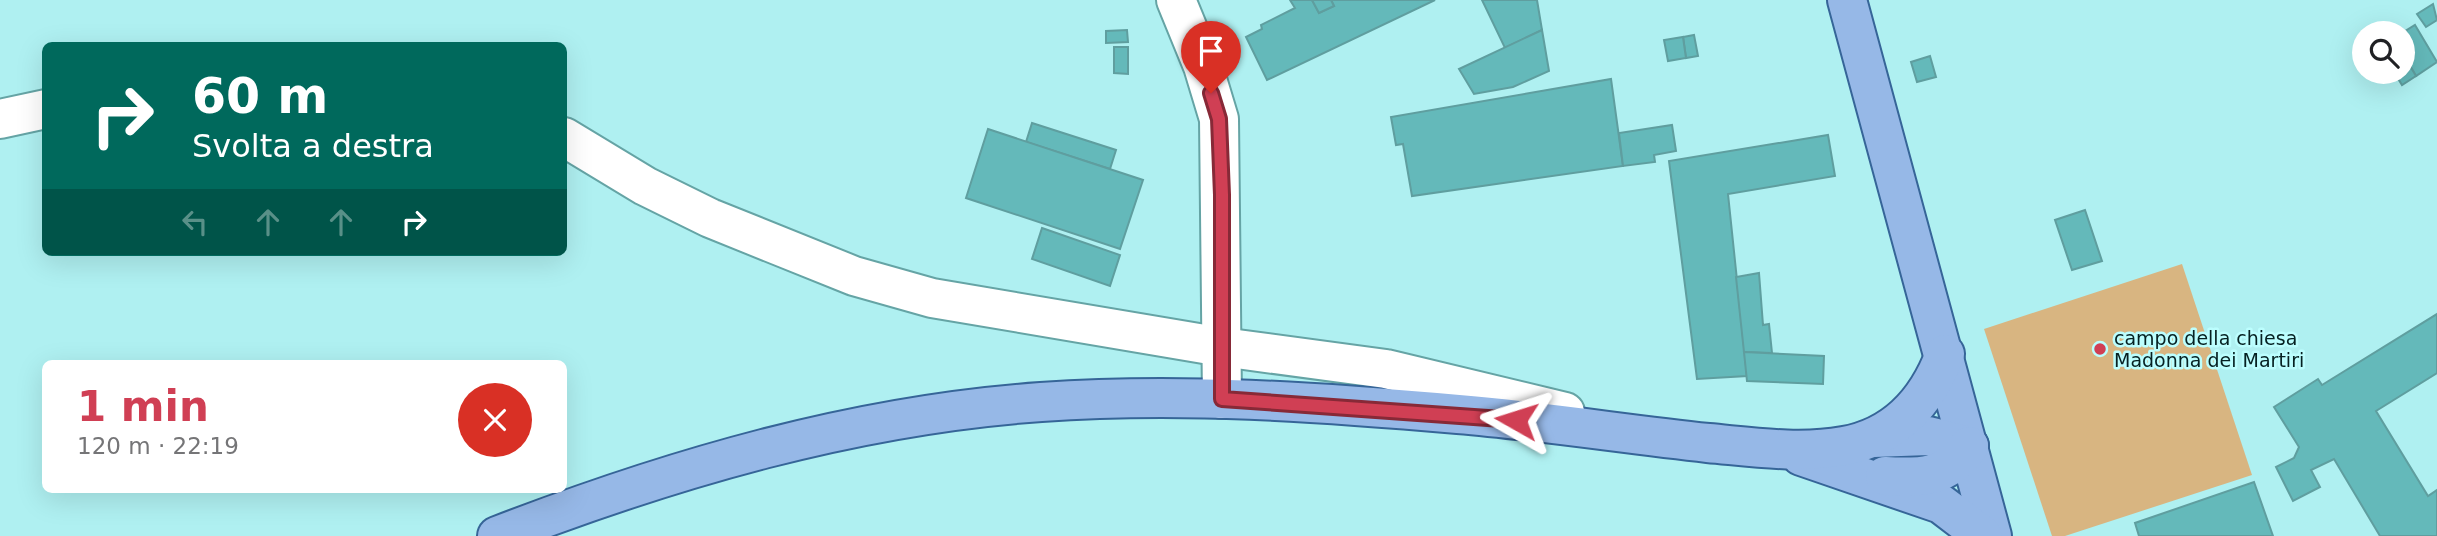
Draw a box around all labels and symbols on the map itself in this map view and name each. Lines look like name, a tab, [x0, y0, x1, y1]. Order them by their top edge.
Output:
pin	[1181, 21, 1241, 93]
place label: campo della chiesa Madonna dei Martiri	[2114, 327, 2304, 371]
marker: campo della chiesa Madonna dei Martiri	[2092, 341, 2108, 357]
position arrow	[1479, 383, 1553, 457]

